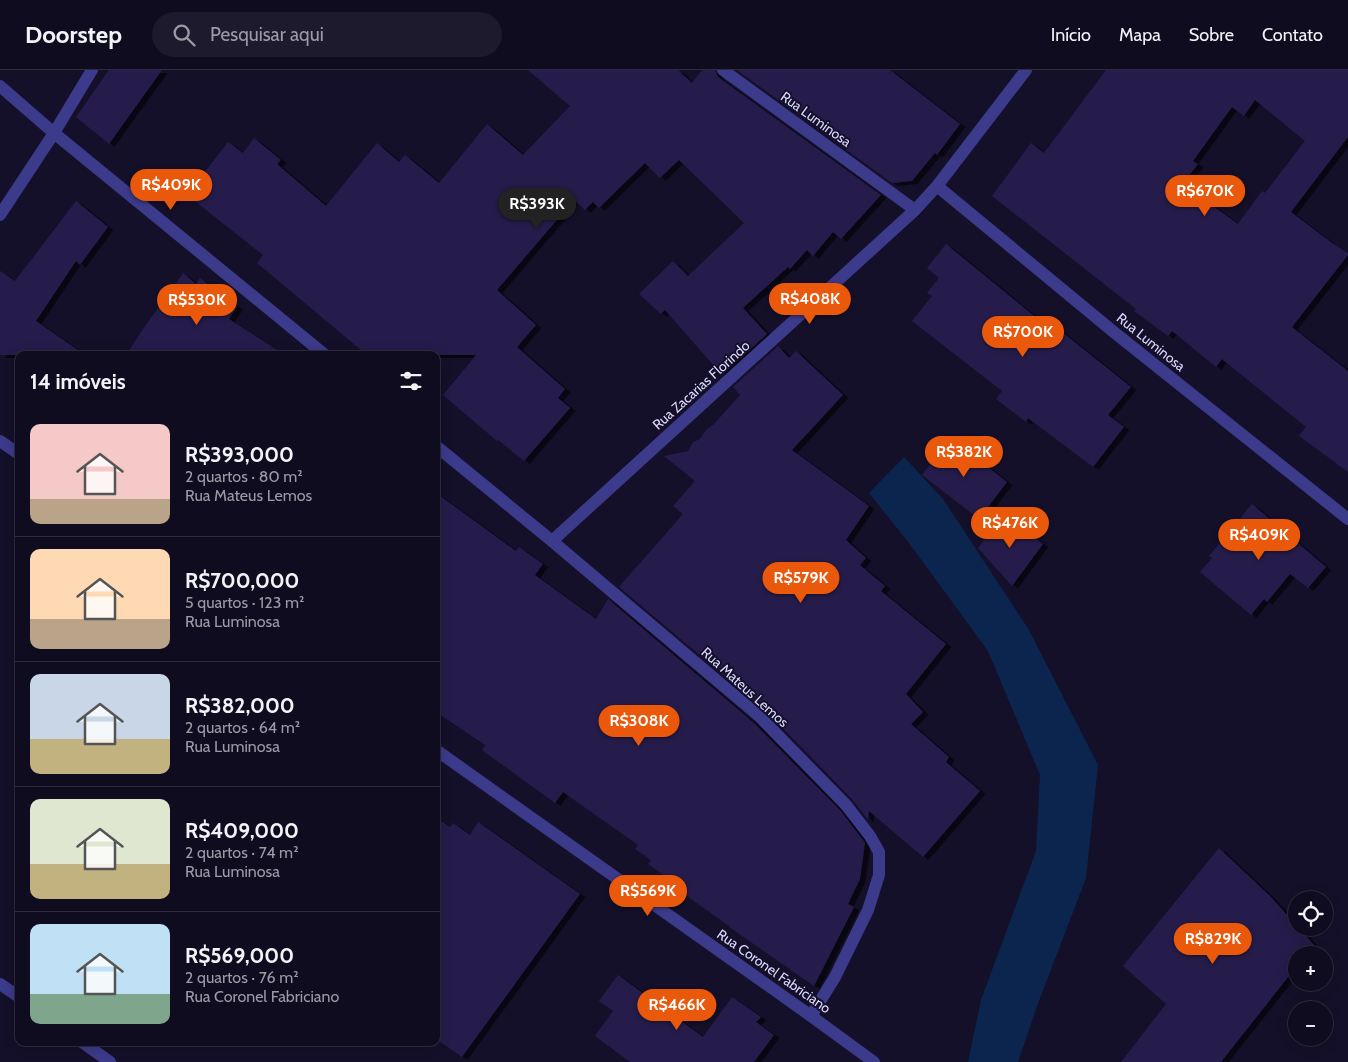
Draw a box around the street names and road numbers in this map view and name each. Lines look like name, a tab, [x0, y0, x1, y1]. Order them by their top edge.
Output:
street label: Rua Luminosa	[777, 87, 855, 151]
street label: Rua Luminosa	[1113, 309, 1189, 375]
street label: Rua Zacarias Florindo	[649, 336, 754, 433]
street label: Rua Mateus Lemos	[698, 643, 793, 731]
street label: Rua Coronel Fabriciano	[714, 925, 835, 1017]

